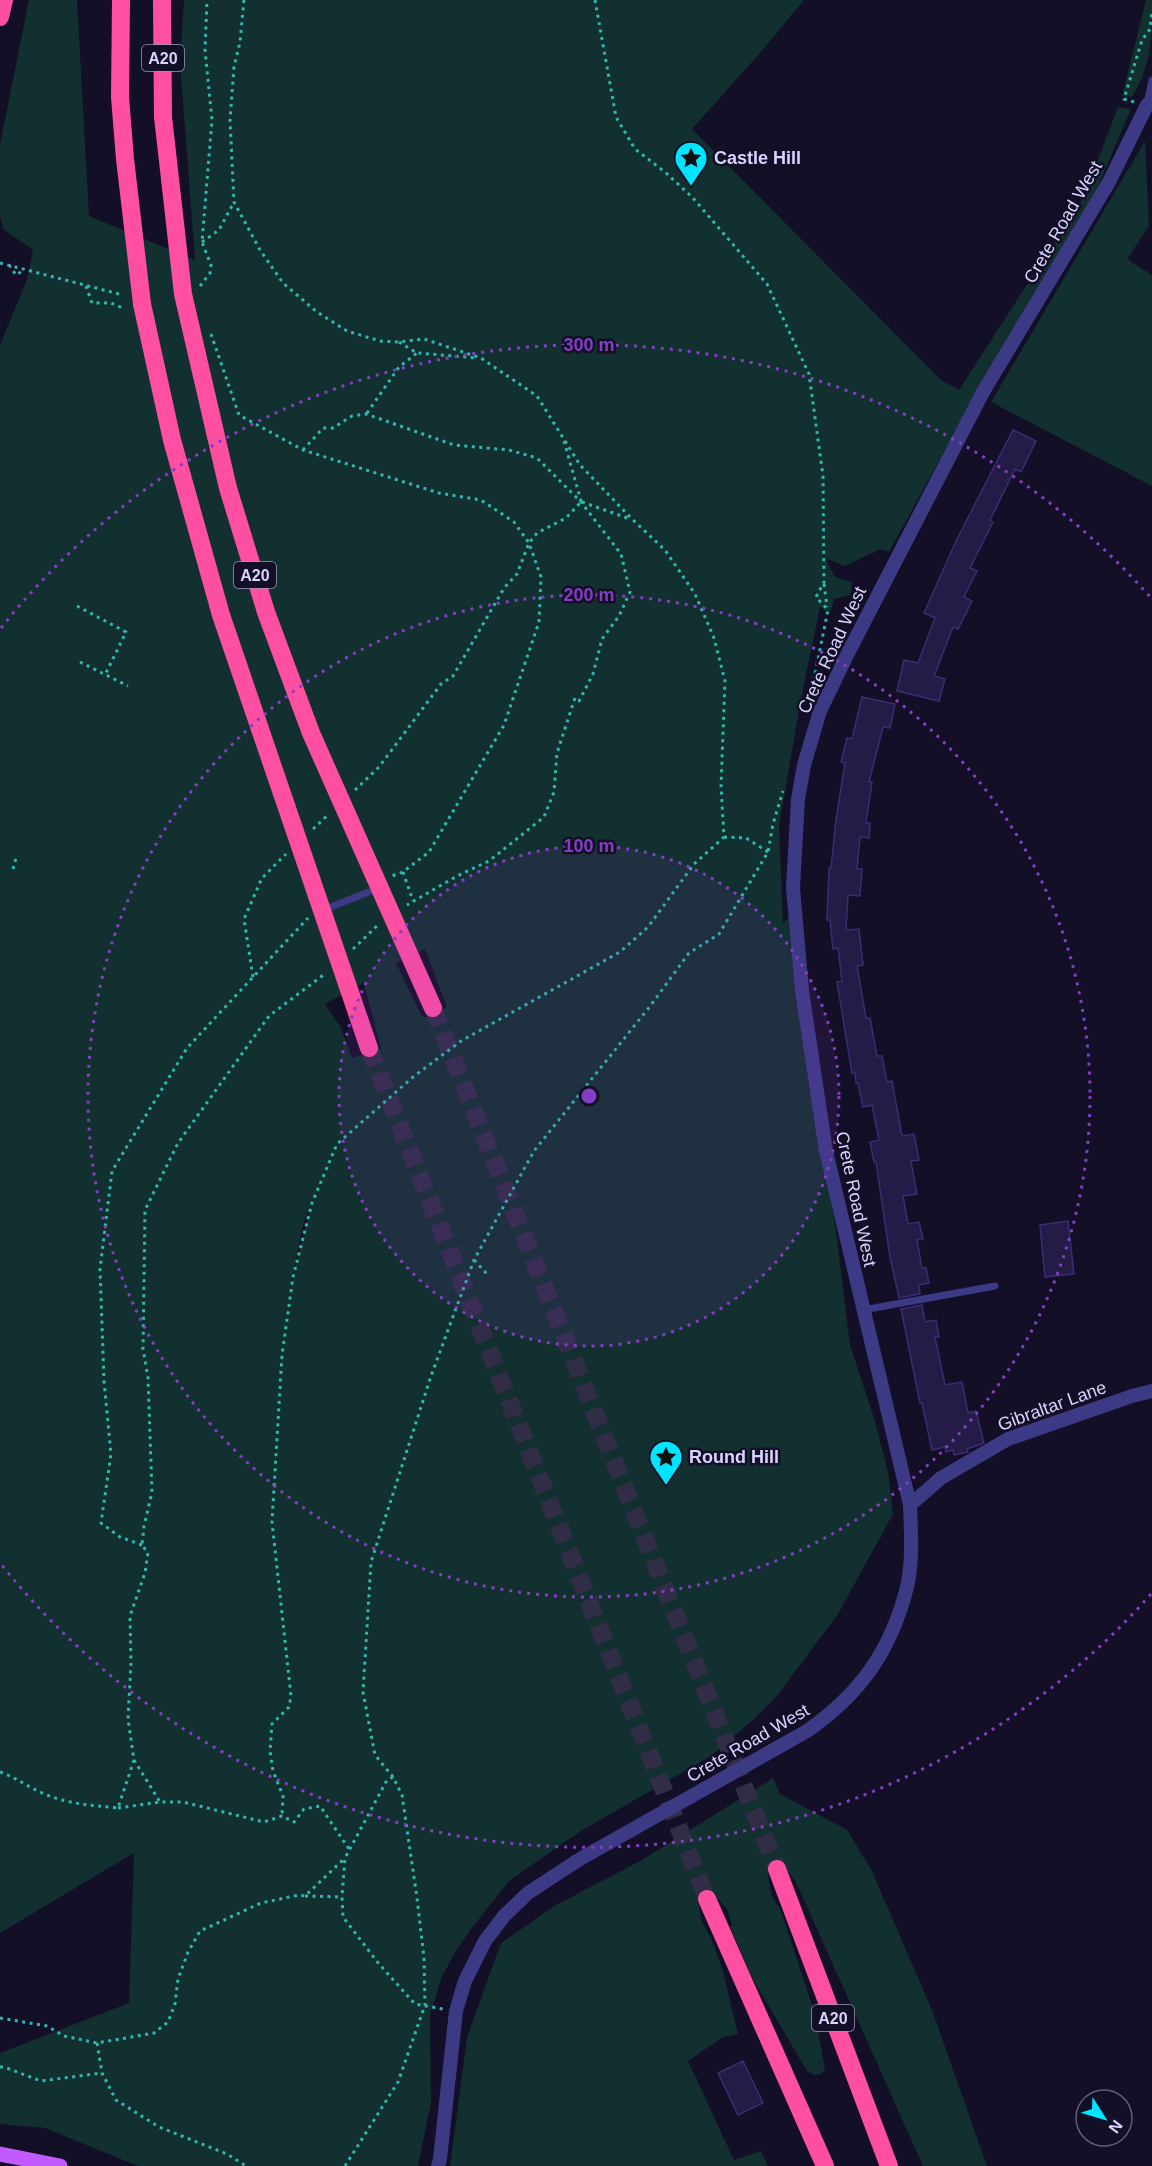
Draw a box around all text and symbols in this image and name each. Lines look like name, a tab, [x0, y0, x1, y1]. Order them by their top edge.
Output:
road number: A20	[142, 45, 184, 71]
place icon: Castle Hill	[673, 140, 709, 187]
place label: Castle Hill	[714, 148, 801, 168]
street label: Crete Road West	[1020, 157, 1106, 287]
text: 300 m	[563, 335, 615, 355]
road number: A20	[234, 562, 276, 588]
street label: Crete Road West	[794, 583, 870, 717]
text: 200 m	[563, 585, 615, 605]
text: 100 m	[563, 836, 615, 856]
centre of rings	[579, 1086, 599, 1106]
street label: Crete Road West	[832, 1130, 880, 1268]
street label: Gibraltar Lane	[995, 1377, 1109, 1435]
place icon: Round Hill	[648, 1439, 684, 1486]
place label: Round Hill	[689, 1447, 779, 1467]
street label: Crete Road West	[683, 1700, 813, 1786]
road number: A20	[812, 2005, 854, 2031]
north arrow	[1074, 2088, 1134, 2148]
text: N	[1105, 2117, 1126, 2136]

